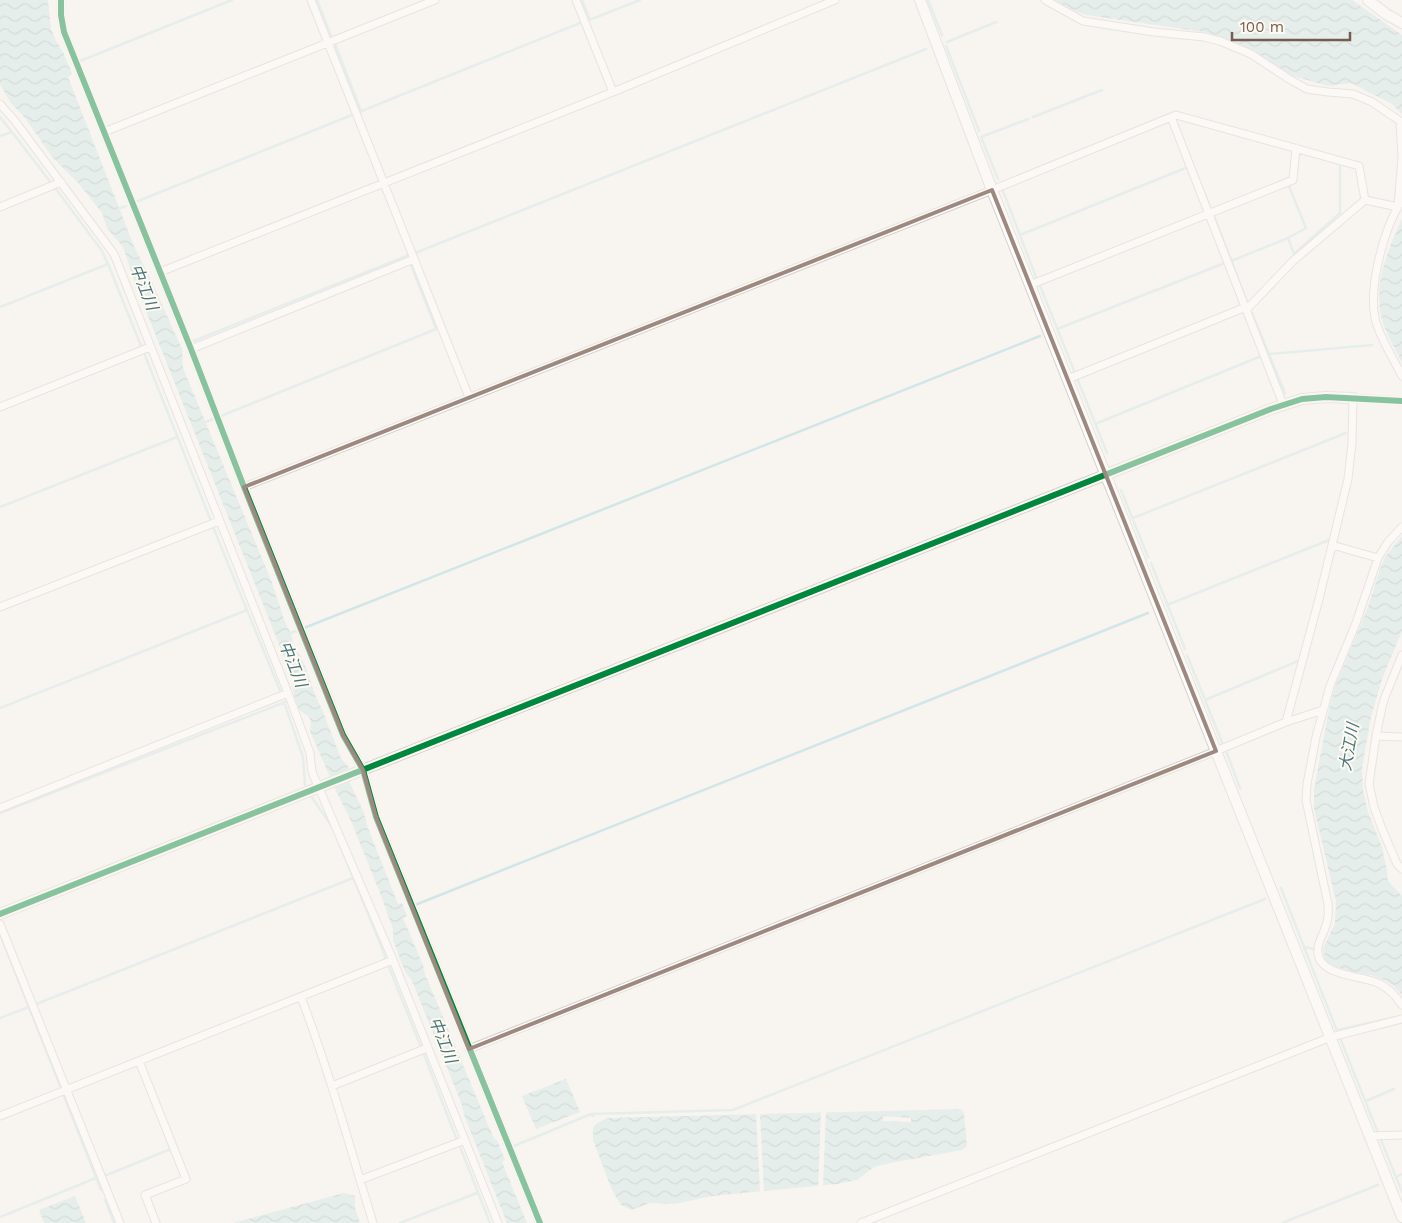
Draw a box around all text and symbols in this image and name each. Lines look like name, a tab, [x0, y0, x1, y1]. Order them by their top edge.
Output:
scale bar	[1232, 10, 1350, 42]
text: 100 m	[1240, 18, 1284, 36]
water label: 中江川	[126, 261, 163, 315]
water label: 中江川	[275, 638, 312, 692]
water label: 大江川	[1335, 720, 1363, 772]
water label: 中江川	[425, 1014, 462, 1068]

